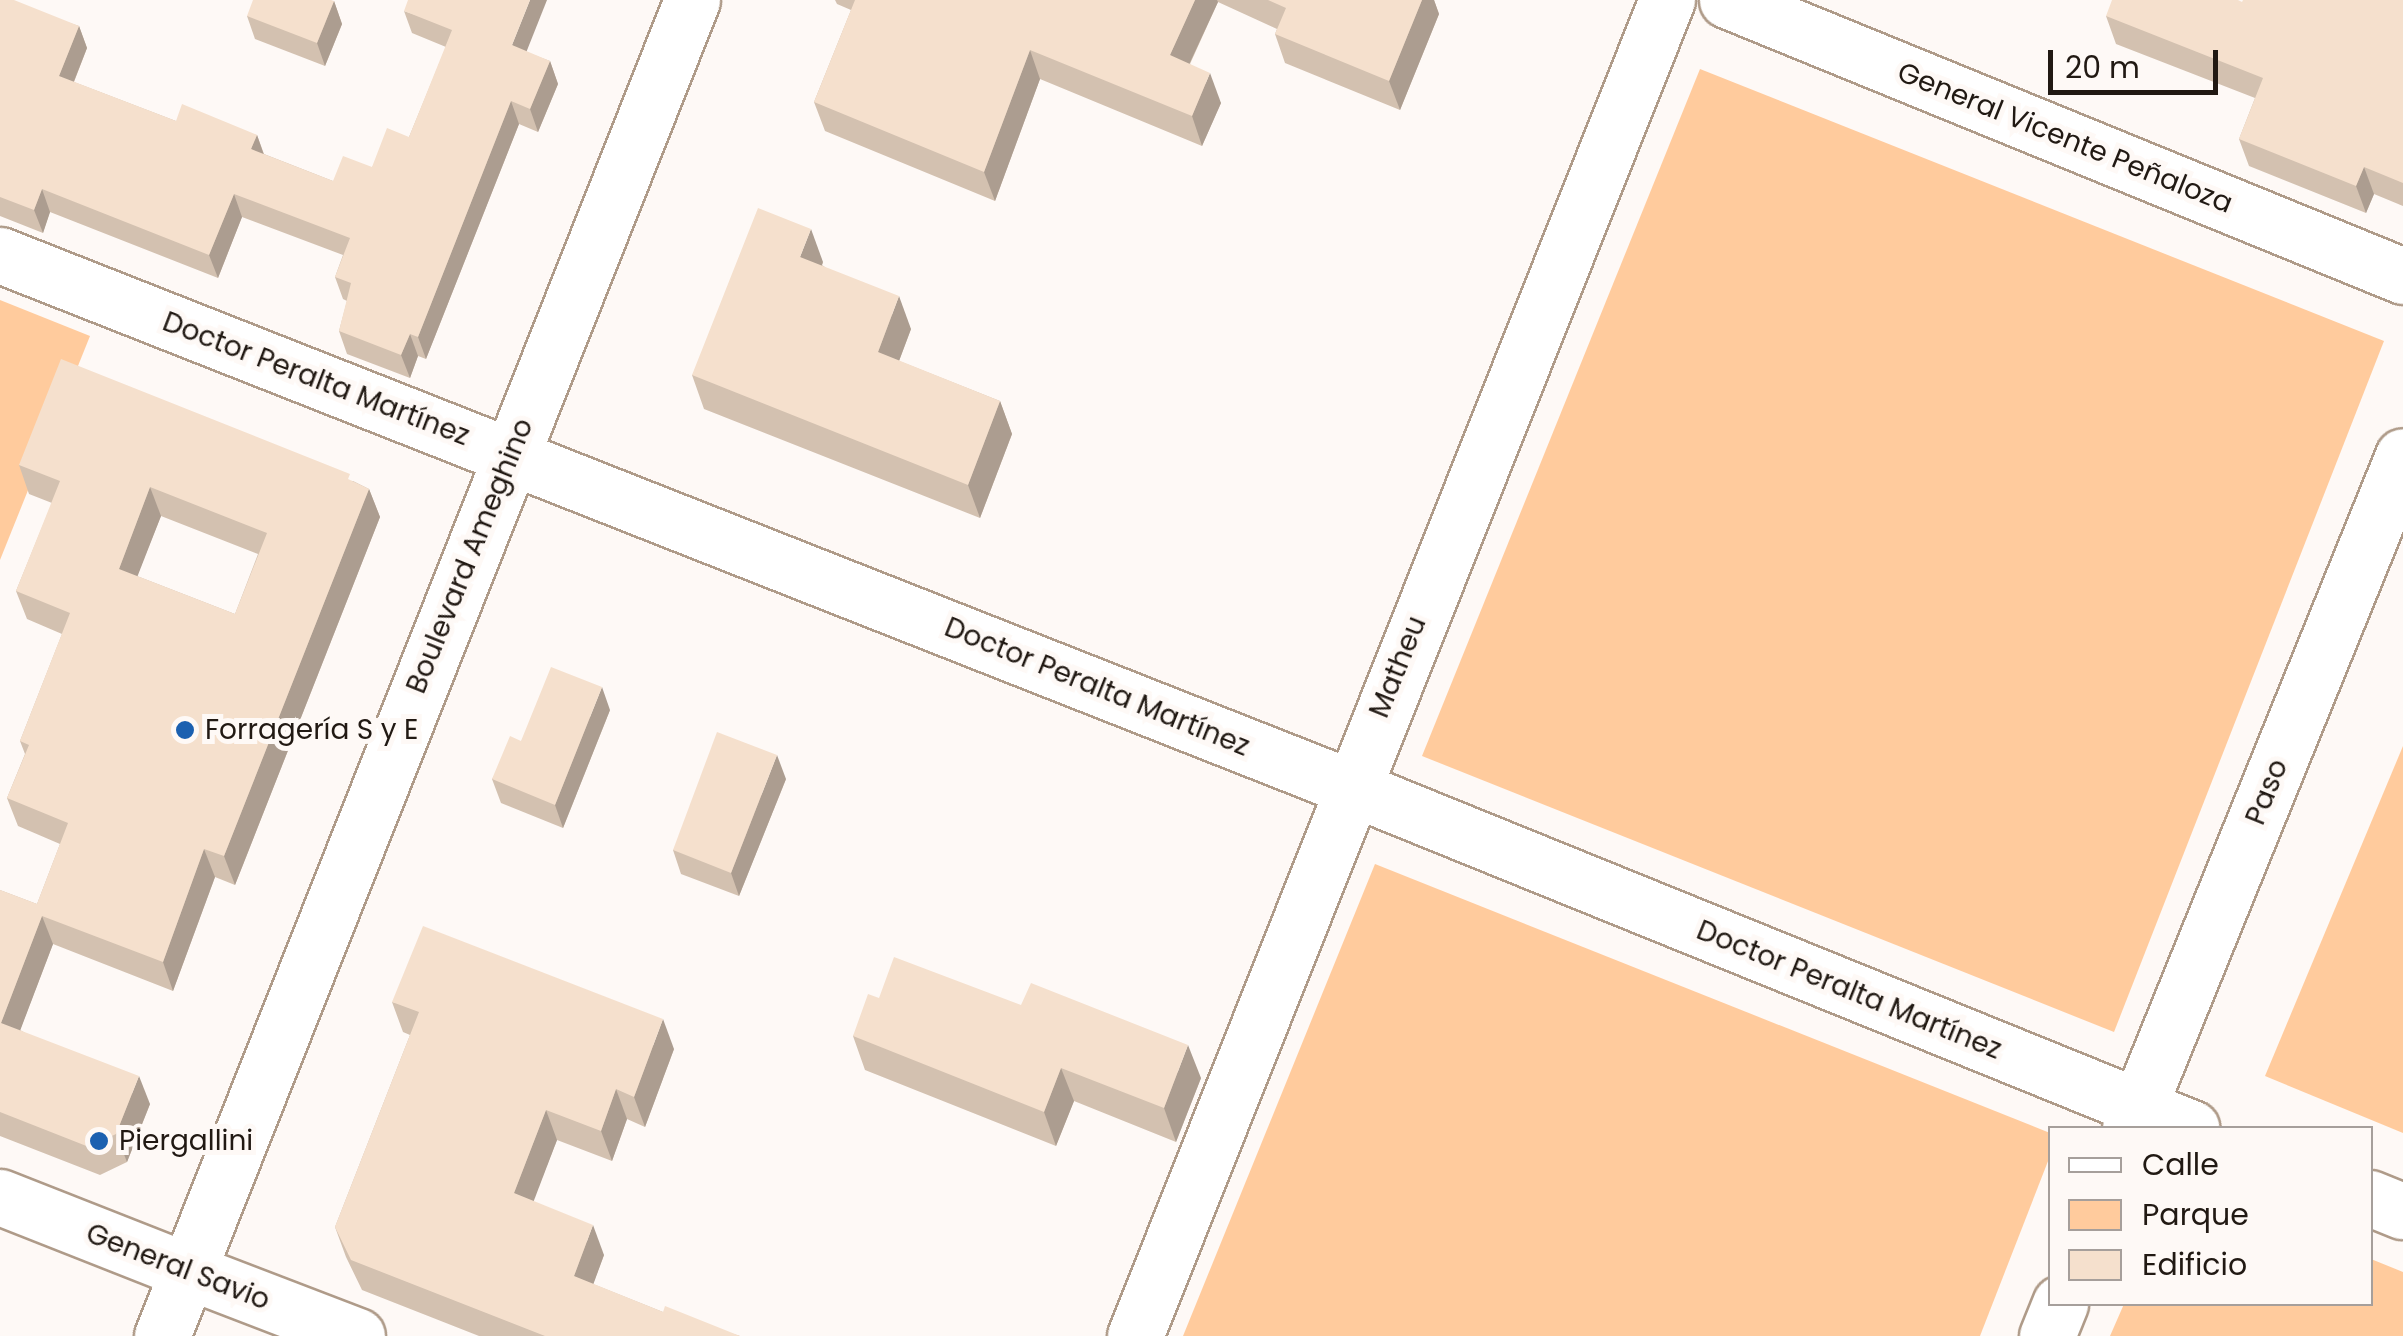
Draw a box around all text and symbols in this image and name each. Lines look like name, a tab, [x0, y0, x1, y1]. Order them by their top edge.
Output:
scale bar	[2053, 30, 2223, 92]
text: 20 m	[2065, 46, 2140, 89]
street label: General Vicente Peñaloza	[1893, 55, 2237, 221]
street label: Doctor Peralta Martínez	[158, 305, 474, 453]
street label: Boulevard Ameghino	[399, 414, 541, 698]
street label: Doctor Peralta Martínez	[940, 610, 1254, 764]
street label: Matheu	[1362, 611, 1434, 723]
place label: Forragería S y E	[205, 713, 418, 747]
marker: Forragería S y E	[174, 719, 196, 741]
street label: Paso	[2239, 754, 2295, 830]
street label: Doctor Peralta Martínez	[1692, 913, 2006, 1067]
place label: Piergallini	[119, 1124, 253, 1158]
legend	[2048, 1126, 2373, 1306]
marker: Piergallini	[88, 1130, 110, 1152]
text: Calle	[2142, 1143, 2219, 1186]
text: Parque	[2142, 1193, 2249, 1236]
street label: General Savio	[81, 1217, 275, 1317]
text: Edificio	[2142, 1243, 2247, 1286]

